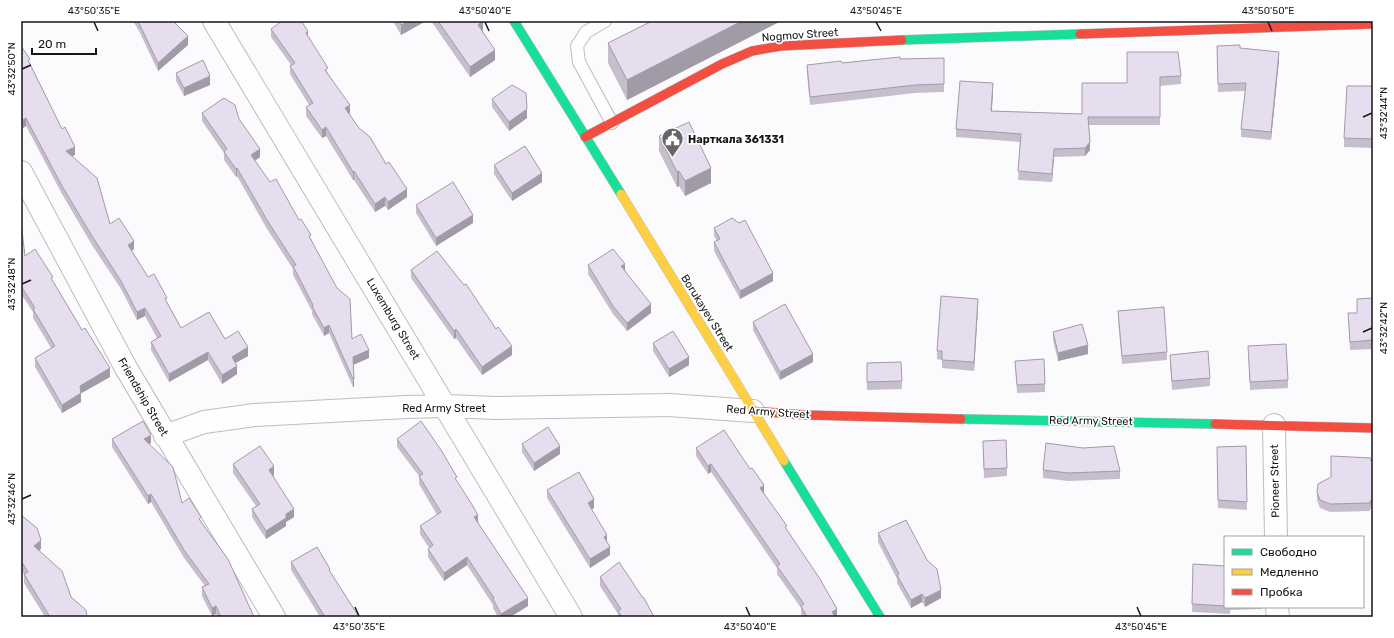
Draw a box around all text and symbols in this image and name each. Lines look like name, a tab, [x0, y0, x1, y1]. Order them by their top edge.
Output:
text: 43°50'35"E	[68, 5, 120, 17]
text: 43°50'40"E	[459, 5, 511, 17]
text: 43°50'45"E	[850, 5, 902, 17]
text: 43°50'50"E	[1242, 5, 1294, 17]
street label: Nogmov Street	[761, 26, 839, 44]
scale bar	[32, 30, 96, 56]
text: 20 m	[38, 37, 66, 51]
text: 43°32'50"N	[6, 42, 18, 96]
text: 43°32'44"N	[1378, 87, 1390, 139]
public building icon: Нарткала 361331	[660, 126, 686, 159]
place label: Нарткала 361331	[688, 133, 784, 146]
text: 43°32'48"N	[6, 258, 18, 310]
street label: Borukayev Street	[678, 272, 736, 354]
street label: Luxemburg Street	[364, 276, 423, 363]
text: 43°32'42"N	[1378, 302, 1390, 354]
street label: Friendship Street	[115, 355, 171, 439]
street label: Red Army Street	[402, 402, 487, 415]
street label: Red Army Street	[726, 403, 811, 421]
street label: Red Army Street	[1049, 414, 1134, 428]
street label: Pioneer Street	[1268, 443, 1282, 518]
text: 43°32'46"N	[6, 473, 18, 525]
legend	[1224, 536, 1364, 608]
text: Свободно	[1260, 545, 1317, 559]
text: Медленно	[1260, 565, 1319, 579]
text: Пробка	[1260, 585, 1303, 599]
text: 43°50'35"E	[333, 621, 385, 633]
text: 43°50'40"E	[724, 621, 776, 633]
text: 43°50'45"E	[1115, 621, 1167, 633]

